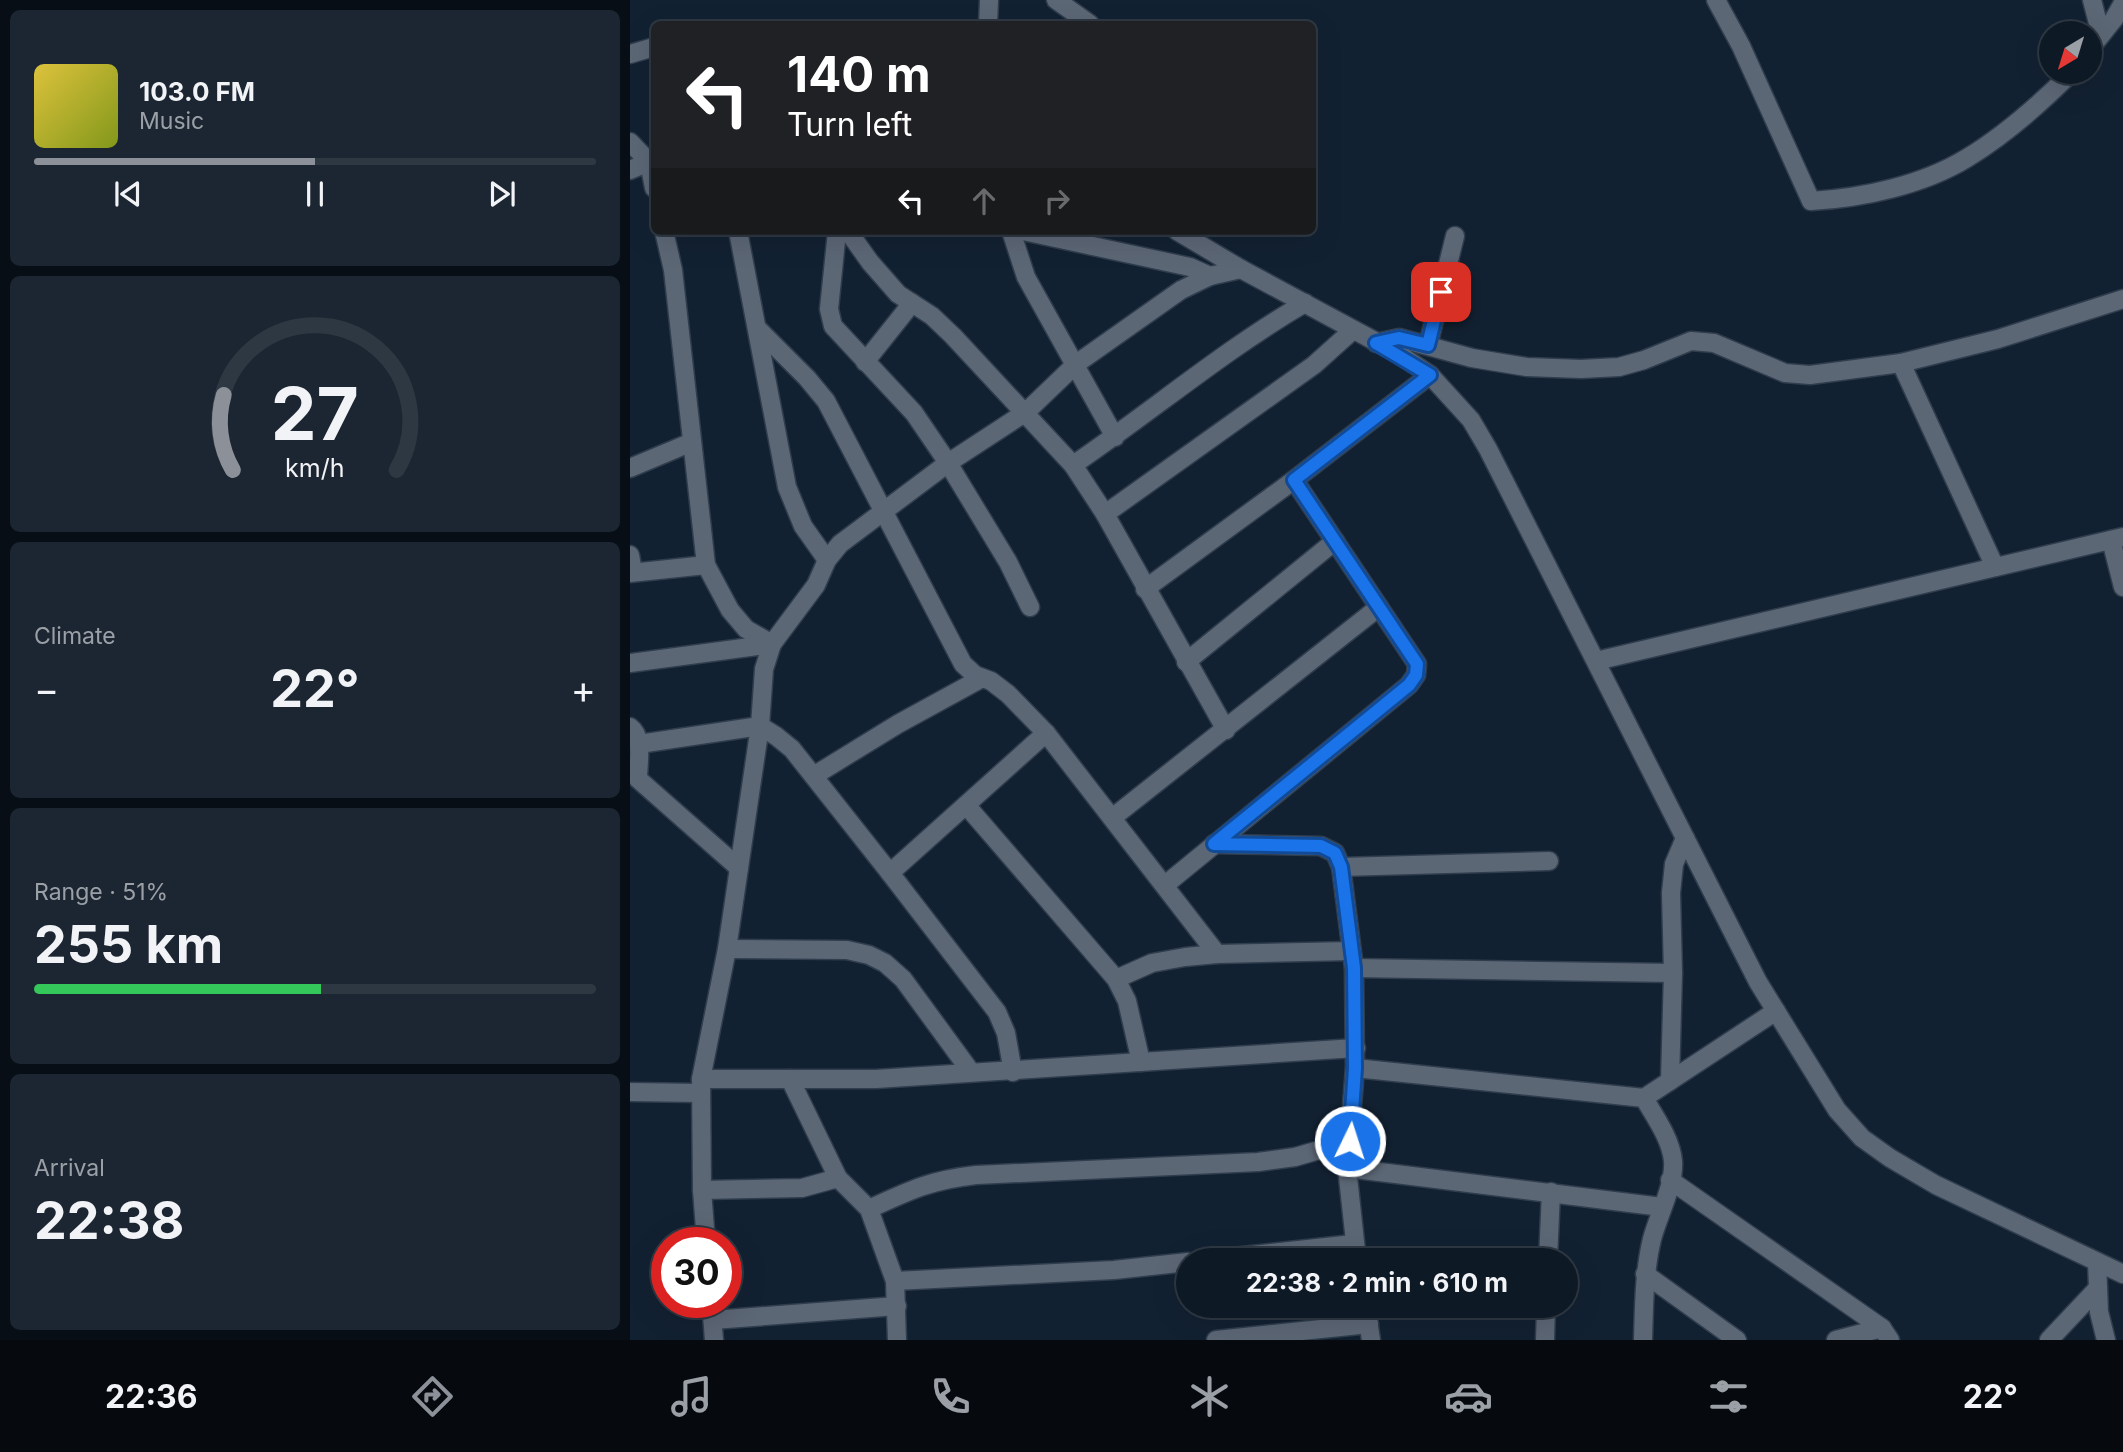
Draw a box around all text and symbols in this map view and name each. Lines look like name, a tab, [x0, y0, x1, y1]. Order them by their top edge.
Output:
north arrow	[2039, 21, 2102, 84]
map controls	[2039, 21, 2102, 84]
text: 140 m	[787, 45, 931, 104]
icon: left	[672, 49, 763, 140]
text: 103.0 FM	[139, 76, 255, 107]
text: Turn left	[787, 105, 912, 144]
text: Music	[139, 107, 204, 135]
icon: previous	[109, 175, 147, 213]
icon: pause	[296, 175, 334, 213]
icon: next	[483, 175, 521, 213]
icon: left	[892, 182, 930, 220]
icon: ahead	[965, 182, 1003, 220]
icon: right	[1038, 182, 1076, 220]
pin	[1411, 262, 1471, 322]
icon: arrive	[1422, 273, 1460, 311]
text: 27	[271, 369, 359, 458]
text: km/h	[285, 453, 345, 483]
text: Climate	[34, 622, 116, 650]
text: 22°	[270, 657, 360, 720]
text: −	[34, 666, 59, 712]
text: +	[571, 666, 596, 712]
text: Range · 51%	[34, 878, 168, 906]
text: 255 km	[34, 913, 223, 976]
position arrow	[1313, 1104, 1387, 1178]
text: Arrival	[34, 1154, 105, 1182]
text: 22:38	[34, 1189, 184, 1252]
speed limit sign: 30	[651, 1227, 742, 1318]
text: 22:38 · 2 min · 610 m	[1246, 1267, 1508, 1298]
icon: directions	[408, 1372, 457, 1421]
icon: music	[667, 1372, 716, 1421]
icon: phone	[926, 1372, 975, 1421]
icon: climate	[1185, 1372, 1234, 1421]
icon: car	[1444, 1372, 1493, 1421]
icon: filters	[1704, 1372, 1753, 1421]
text: 22:36	[105, 1377, 198, 1416]
text: 22°	[1963, 1377, 2018, 1416]

